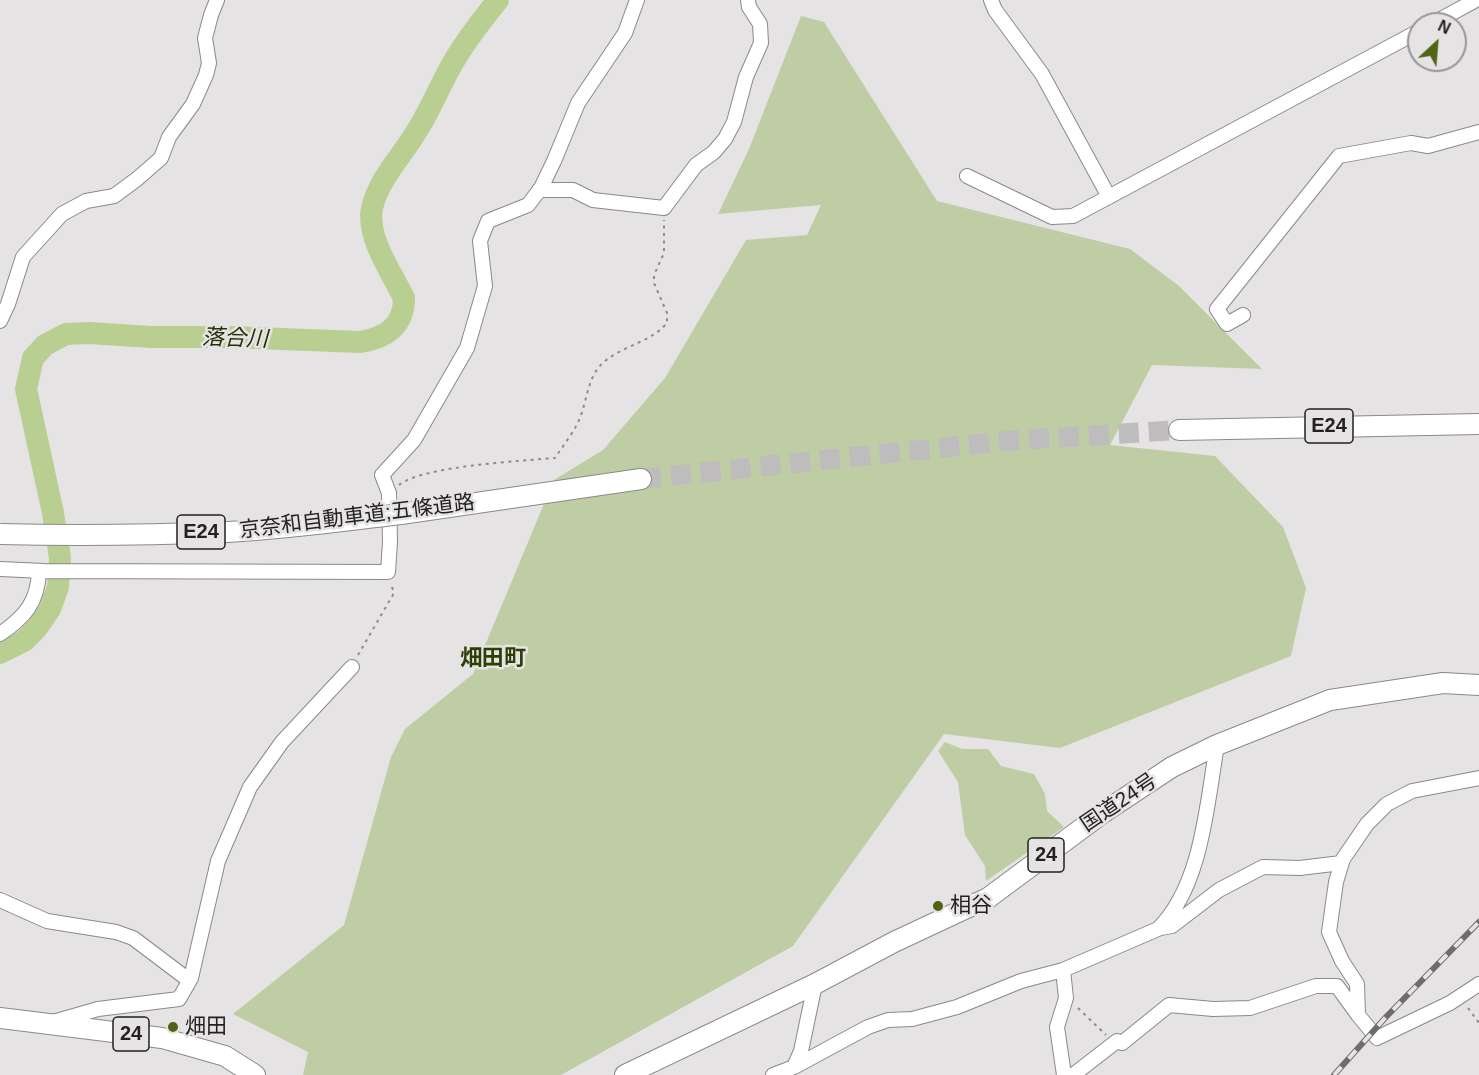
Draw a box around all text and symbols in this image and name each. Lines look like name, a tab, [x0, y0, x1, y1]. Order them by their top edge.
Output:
north arrow	[1407, 12, 1467, 72]
text: N	[1435, 17, 1453, 37]
water label: 落合川	[202, 325, 268, 353]
road number: E24	[1305, 409, 1353, 443]
street label: 京奈和自動車道;五條道路	[238, 490, 476, 544]
road number: E24	[177, 515, 225, 549]
district label: 畑田町	[460, 646, 526, 672]
street label: 国道24号	[1076, 768, 1162, 838]
road number: 24	[1028, 838, 1064, 872]
place label: 相谷	[950, 893, 992, 919]
marker: 相谷	[931, 899, 945, 913]
place label: 畑田	[185, 1014, 227, 1040]
road number: 24	[113, 1017, 149, 1051]
marker: 畑田	[166, 1020, 180, 1034]

